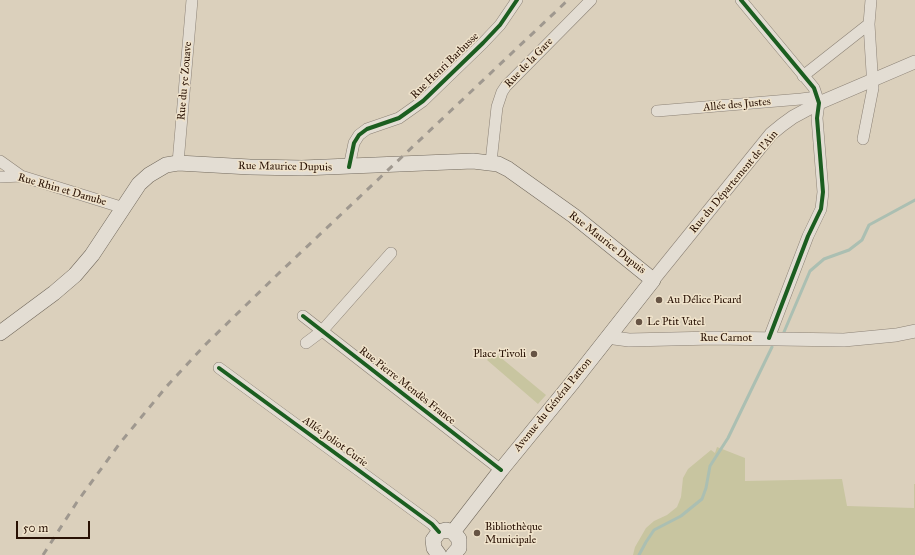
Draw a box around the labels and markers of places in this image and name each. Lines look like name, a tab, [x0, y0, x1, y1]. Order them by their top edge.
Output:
place label: Au Délice Picard	[667, 293, 741, 307]
marker: Au Délice Picard	[654, 295, 664, 305]
place label: Le Ptit Vatel	[647, 315, 704, 329]
marker: Le Ptit Vatel	[634, 317, 644, 327]
place label: Place Tivoli	[473, 347, 526, 361]
marker: Place Tivoli	[529, 349, 539, 359]
place label: Bibliothèque Municipale	[485, 520, 542, 546]
marker: Bibliothèque Municipale	[472, 528, 482, 538]

